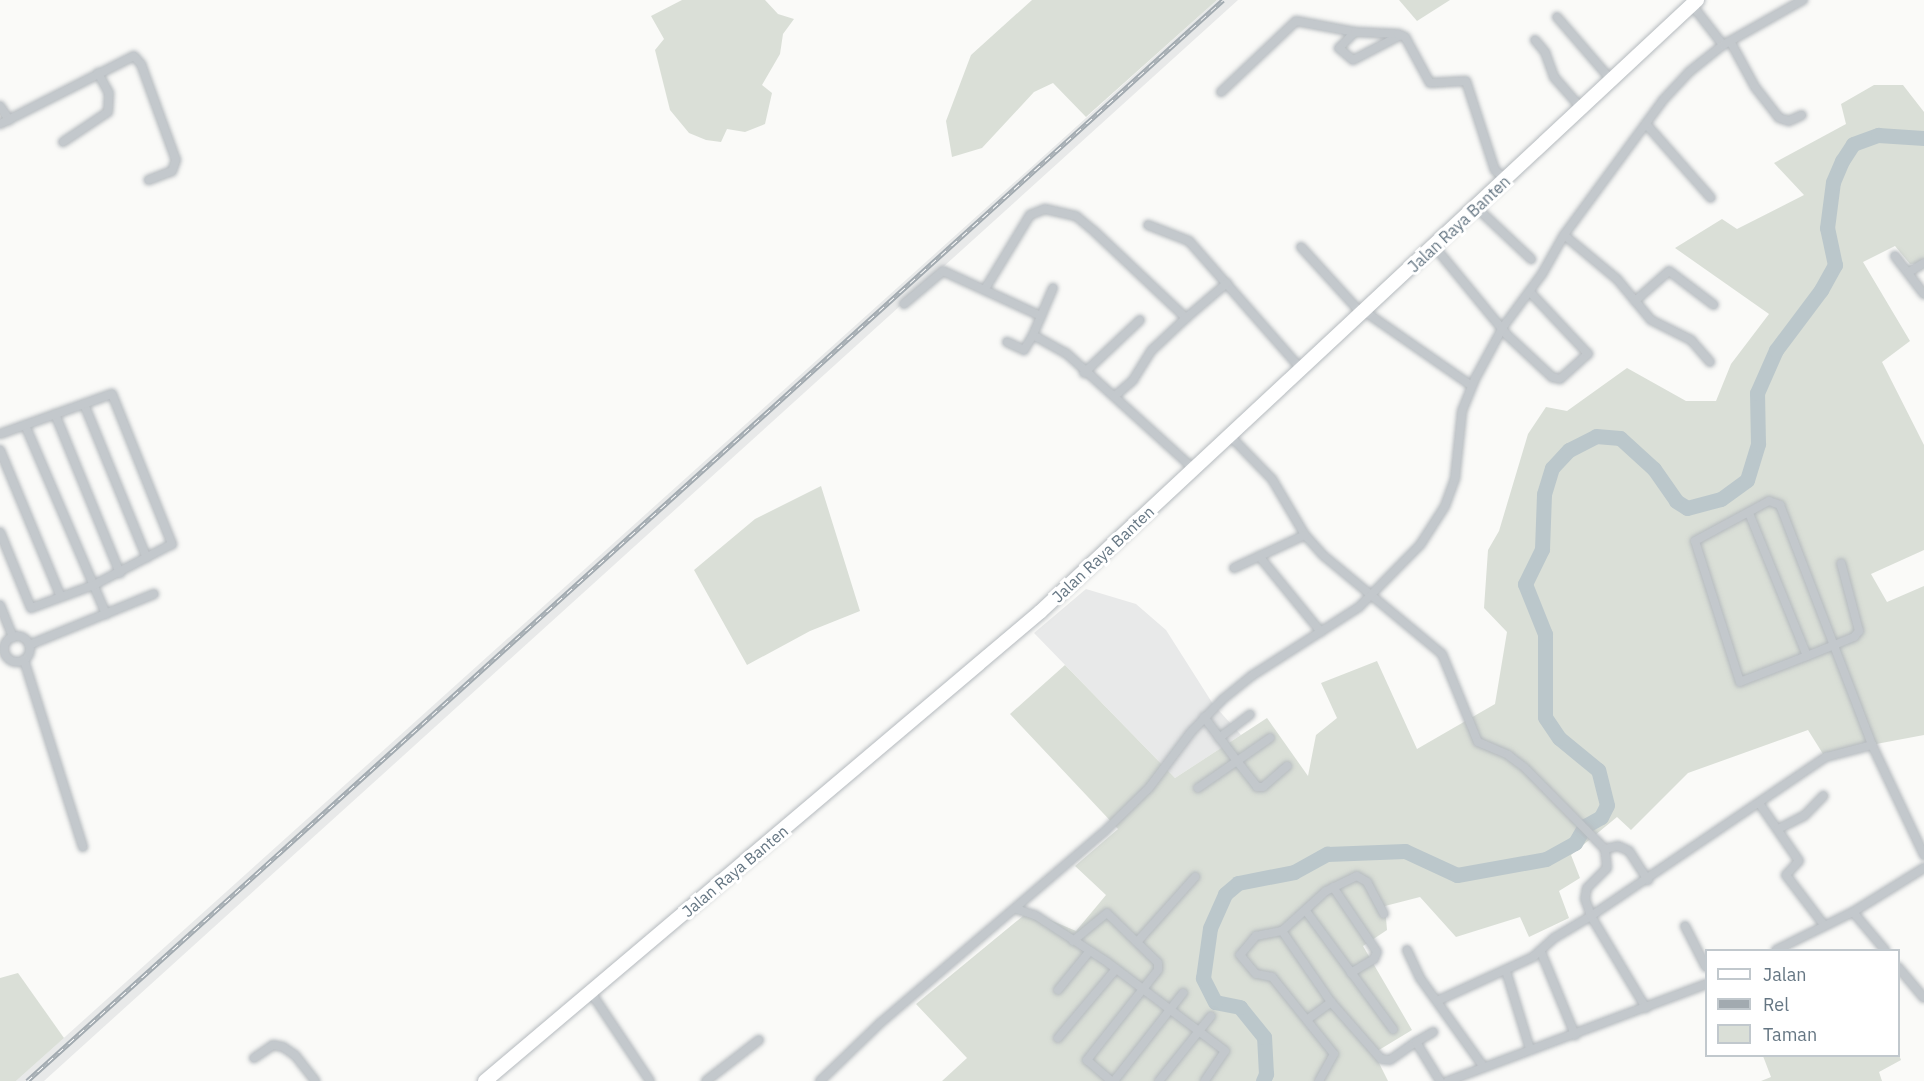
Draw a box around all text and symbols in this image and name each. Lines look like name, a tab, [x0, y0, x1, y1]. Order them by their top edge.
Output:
street label: Jalan Raya Banten	[1404, 172, 1514, 276]
street label: Jalan Raya Banten	[1048, 502, 1158, 606]
street label: Jalan Raya Banten	[678, 821, 792, 921]
legend	[1705, 949, 1900, 1057]
text: Jalan	[1763, 963, 1807, 986]
text: Rel	[1763, 993, 1789, 1016]
text: Taman	[1763, 1023, 1817, 1046]

